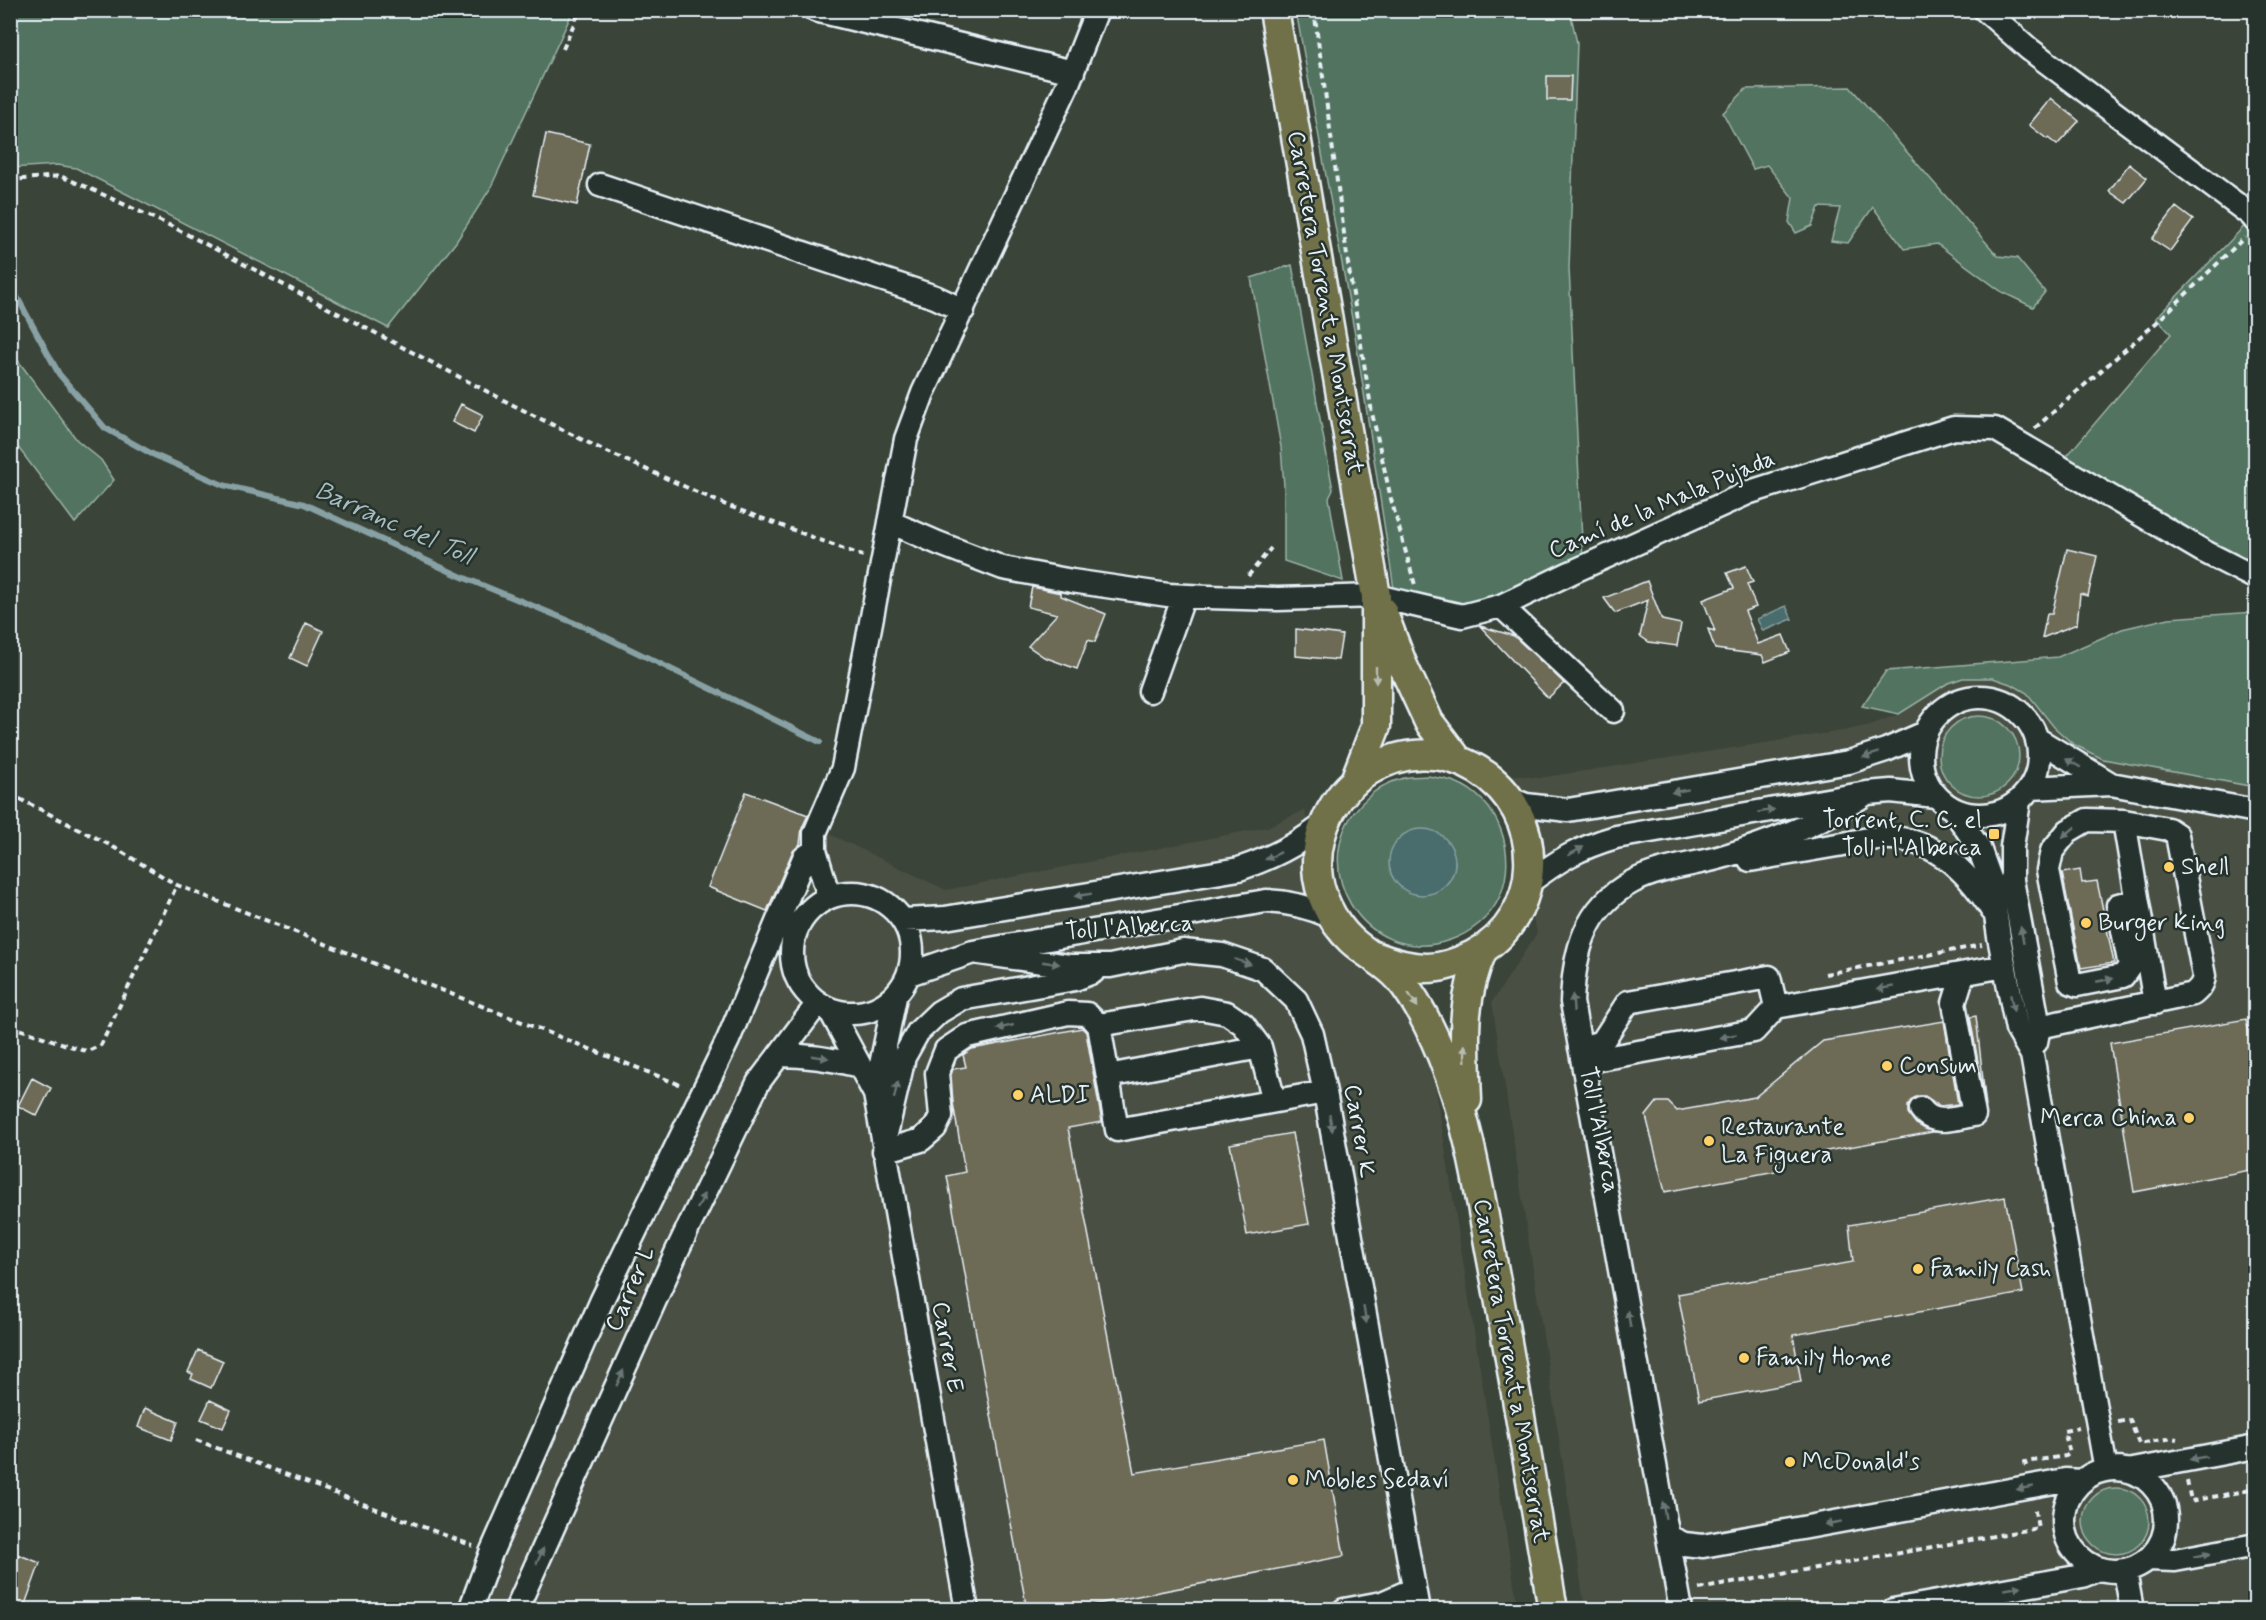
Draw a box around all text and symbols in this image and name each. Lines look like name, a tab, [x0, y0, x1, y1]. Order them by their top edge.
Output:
street label: Carretera Torrent a Montserrat	[1279, 128, 1371, 478]
street label: Camí de la Mala Pujada	[1544, 443, 1780, 567]
water label: Barranc del Toll	[309, 474, 480, 575]
one-way arrow	[1371, 666, 1381, 685]
one-way arrow	[1862, 751, 1880, 760]
one-way arrow	[2065, 757, 2081, 768]
one-way arrow	[1670, 787, 1689, 796]
place label: Torrent, C. C. el Toll i l'Alberca	[1822, 805, 1982, 864]
one-way arrow	[1757, 806, 1776, 815]
one-way arrow	[2061, 826, 2077, 839]
marker: Torrent, C. C. el Toll i l'Alberca	[1987, 827, 2001, 841]
one-way arrow	[1568, 846, 1585, 856]
one-way arrow	[1265, 852, 1282, 861]
place label: Shell	[2181, 852, 2229, 883]
marker: Shell	[2162, 860, 2176, 874]
one-way arrow	[1073, 891, 1092, 900]
street label: Toll l'Alberca	[1064, 908, 1194, 948]
place label: Burger King	[2098, 908, 2225, 941]
marker: Burger King	[2079, 916, 2093, 930]
one-way arrow	[2018, 926, 2027, 945]
one-way arrow	[1234, 958, 1252, 968]
one-way arrow	[1042, 959, 1061, 968]
one-way arrow	[2095, 975, 2114, 984]
one-way arrow	[1876, 984, 1895, 993]
one-way arrow	[1407, 991, 1419, 1007]
one-way arrow	[1569, 993, 1578, 1012]
one-way arrow	[2008, 994, 2017, 1013]
one-way arrow	[995, 1023, 1014, 1032]
one-way arrow	[1718, 1032, 1737, 1041]
one-way arrow	[1461, 1044, 1470, 1063]
place label: Consum	[1899, 1051, 1977, 1082]
one-way arrow	[811, 1052, 830, 1061]
marker: Consum	[1880, 1059, 1894, 1073]
street label: Toll l'Alberca	[1572, 1064, 1626, 1196]
place label: ALDI	[1030, 1080, 1090, 1111]
one-way arrow	[892, 1081, 902, 1099]
street label: Carrer K	[1336, 1082, 1382, 1180]
marker: ALDI	[1011, 1088, 1025, 1102]
place label: Merca China	[2040, 1103, 2177, 1134]
marker: Merca China	[2182, 1111, 2196, 1125]
place label: Restaurante La Figuera	[1721, 1112, 1845, 1173]
one-way arrow	[1327, 1114, 1336, 1133]
marker: Restaurante La Figuera	[1702, 1134, 1716, 1148]
one-way arrow	[697, 1192, 706, 1209]
street label: Carretera Torrent a Montserrat	[1465, 1196, 1557, 1546]
street label: Carrer L	[598, 1241, 664, 1337]
place label: Family Cash	[1930, 1254, 2052, 1285]
marker: Family Cash	[1911, 1262, 1925, 1276]
street label: Carrer E	[924, 1299, 970, 1395]
one-way arrow	[1361, 1306, 1370, 1325]
one-way arrow	[1625, 1309, 1634, 1328]
place label: Family Home	[1756, 1343, 1892, 1374]
marker: Family Home	[1737, 1351, 1751, 1365]
one-way arrow	[615, 1369, 625, 1387]
place label: McDonald's	[1802, 1447, 1920, 1478]
one-way arrow	[2188, 1453, 2207, 1462]
marker: McDonald's	[1783, 1455, 1797, 1469]
place label: Mobles Sedaví	[1305, 1465, 1449, 1496]
marker: Mobles Sedaví	[1286, 1473, 1300, 1487]
one-way arrow	[2015, 1484, 2034, 1493]
one-way arrow	[1659, 1501, 1668, 1520]
one-way arrow	[1823, 1518, 1842, 1527]
one-way arrow	[535, 1547, 545, 1565]
one-way arrow	[2193, 1550, 2212, 1559]
one-way arrow	[2003, 1583, 2022, 1592]

